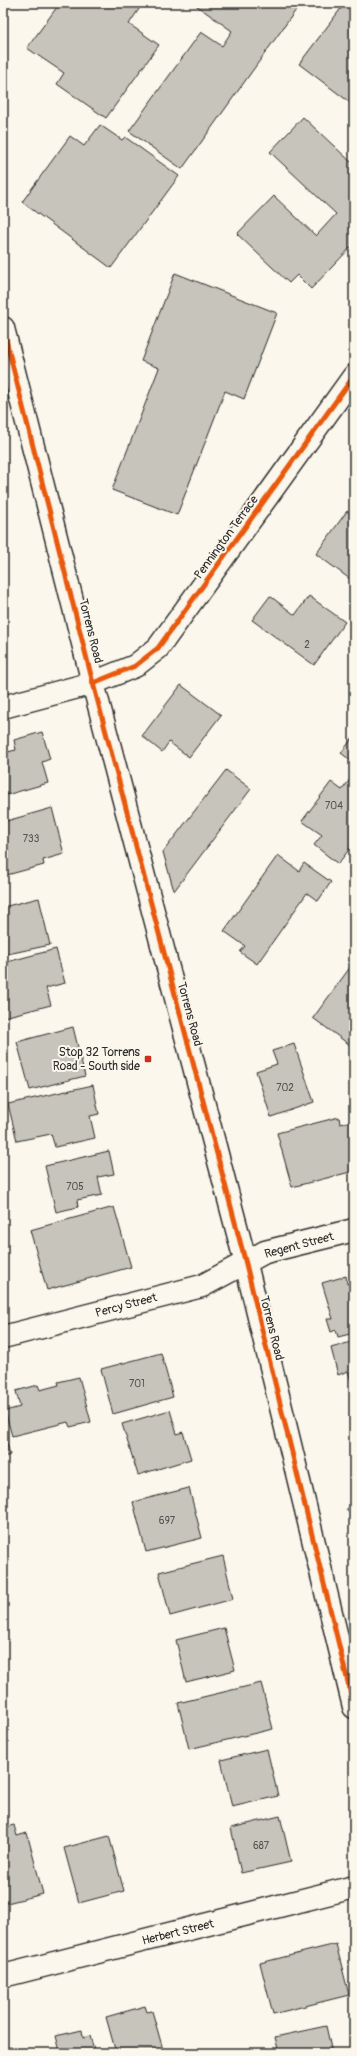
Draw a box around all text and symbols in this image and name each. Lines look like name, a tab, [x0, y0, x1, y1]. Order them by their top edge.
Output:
street label: Pennington Terrace	[191, 493, 262, 582]
street label: Torrens Road	[75, 597, 106, 665]
house number: 2	[304, 639, 310, 651]
house number: 704	[325, 800, 343, 812]
house number: 733	[23, 833, 40, 845]
street label: Torrens Road	[174, 980, 205, 1048]
place label: Stop 32 Torrens Road - South side	[53, 1045, 141, 1074]
marker: Stop 32 Torrens Road - South side	[143, 1054, 153, 1064]
house number: 702	[276, 1082, 294, 1094]
house number: 705	[66, 1181, 84, 1193]
street label: Regent Street	[263, 1229, 336, 1262]
street label: Percy Street	[94, 1290, 159, 1321]
street label: Torrens Road	[256, 1294, 287, 1362]
house number: 701	[129, 1378, 145, 1390]
house number: 697	[159, 1515, 176, 1527]
house number: 687	[253, 1840, 270, 1852]
street label: Herbert Street	[141, 1916, 216, 1949]

